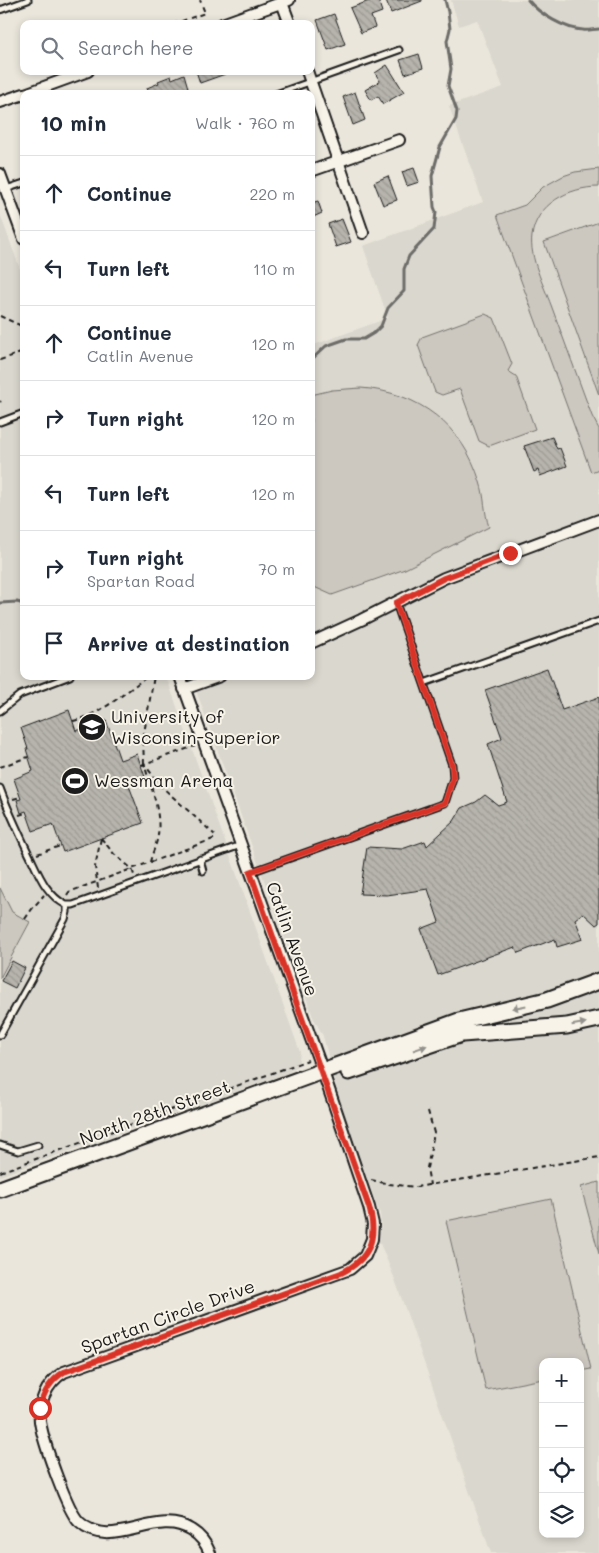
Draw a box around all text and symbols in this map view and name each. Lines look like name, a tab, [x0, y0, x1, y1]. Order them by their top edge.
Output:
search box	[20, 20, 315, 75]
icon: search	[38, 34, 66, 62]
text: Search here	[78, 35, 194, 60]
text: 10 min	[40, 109, 106, 136]
text: Walk · 760 m	[195, 112, 295, 133]
icon: ahead	[40, 179, 68, 207]
text: Continue	[87, 181, 172, 206]
text: 220 m	[249, 183, 295, 204]
icon: left	[40, 254, 68, 282]
text: Turn left	[87, 256, 170, 281]
text: 110 m	[253, 258, 295, 279]
text: Continue	[87, 320, 172, 345]
icon: ahead	[40, 329, 68, 357]
text: 120 m	[251, 333, 295, 354]
text: Catlin Avenue	[87, 345, 194, 366]
icon: right	[40, 404, 68, 432]
text: Turn right	[87, 406, 184, 431]
text: 120 m	[251, 408, 295, 429]
icon: left	[40, 479, 68, 507]
text: Turn left	[87, 481, 170, 506]
text: 120 m	[251, 483, 295, 504]
route end	[499, 542, 522, 565]
text: Turn right	[87, 545, 184, 570]
icon: right	[40, 554, 68, 582]
text: 70 m	[258, 558, 295, 579]
text: Spartan Road	[87, 570, 195, 591]
icon: arrive	[40, 629, 68, 657]
text: Arrive at destination	[87, 631, 290, 656]
place label: University of Wisconsin-Superior	[111, 704, 281, 749]
school or university icon: University of Wisconsin-Superior	[77, 712, 107, 742]
sports icon: Wessman Arena	[60, 766, 90, 796]
place label: Wessman Arena	[94, 768, 234, 792]
street label: Catlin Avenue	[261, 878, 325, 999]
one-way arrow	[512, 1003, 527, 1011]
one-way arrow	[572, 1019, 588, 1027]
one-way arrow	[412, 1044, 427, 1051]
street label: North 28th Street	[76, 1074, 233, 1151]
street label: Spartan Circle Drive	[77, 1273, 258, 1359]
map controls	[539, 1358, 584, 1538]
button: +	[539, 1358, 584, 1403]
route start	[29, 1397, 52, 1420]
button: −	[539, 1403, 584, 1448]
button: locate	[539, 1448, 584, 1493]
button: layers	[539, 1493, 584, 1538]

